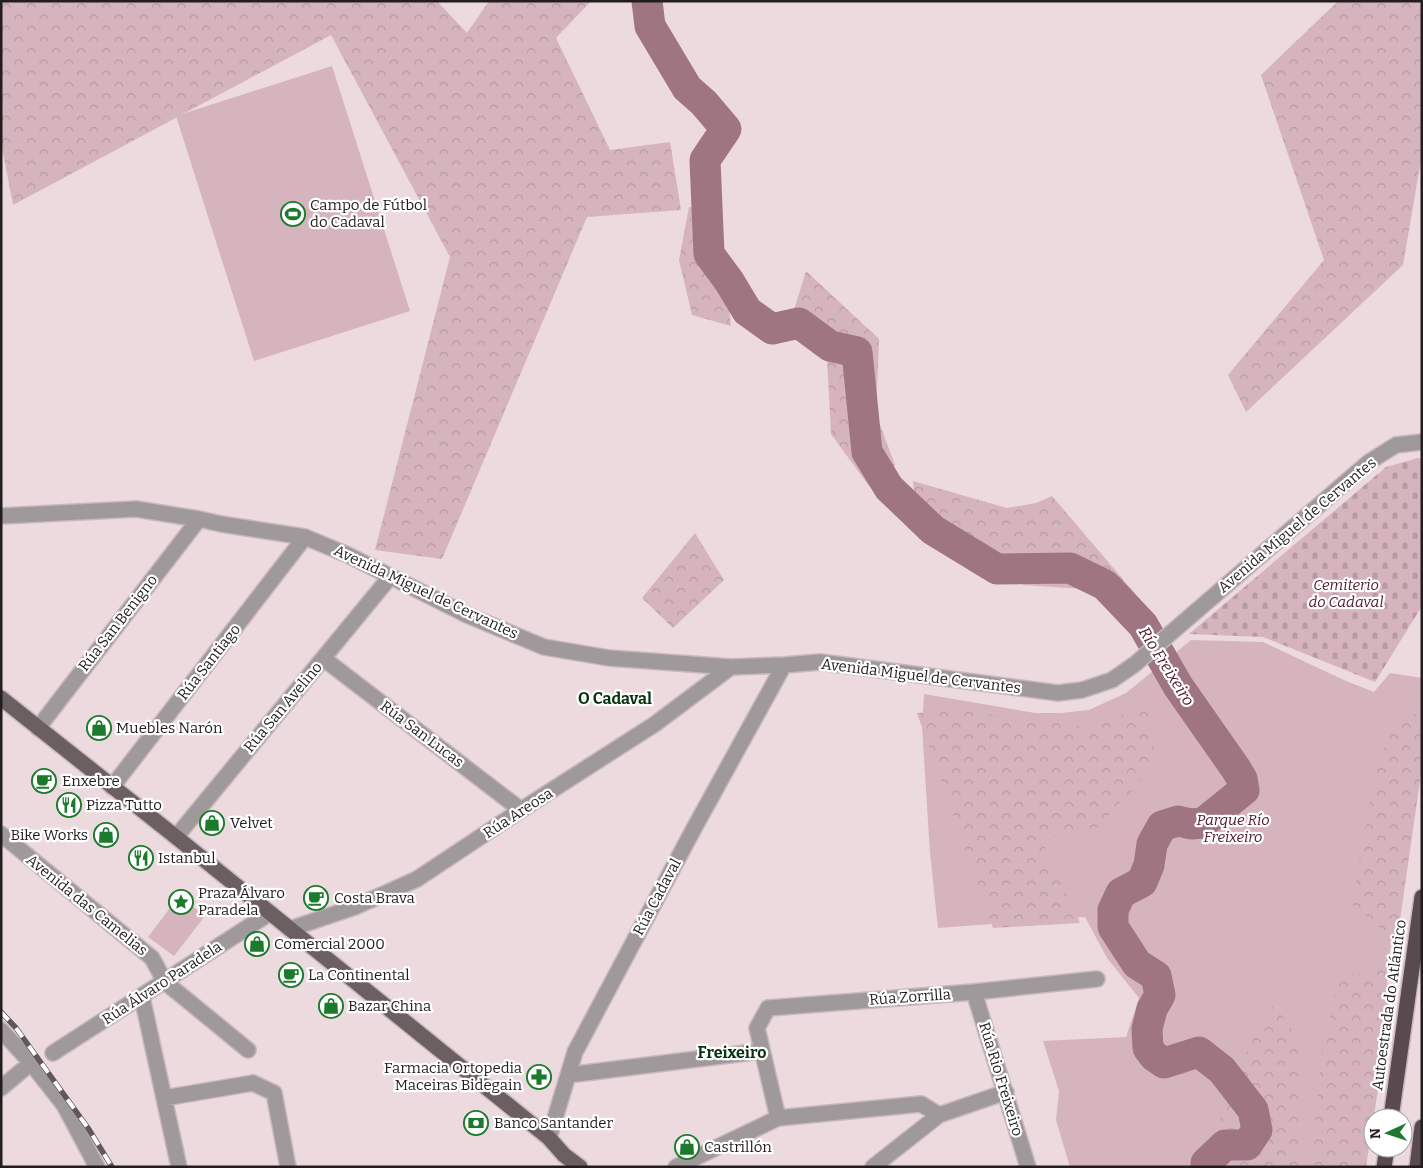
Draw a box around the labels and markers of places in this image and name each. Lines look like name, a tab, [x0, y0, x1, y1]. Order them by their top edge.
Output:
place label: Campo de Fútbol do Cadaval	[310, 196, 427, 231]
sports icon: Campo de Fútbol do Cadaval	[280, 201, 306, 227]
shop icon: Muebles Narón	[86, 715, 112, 741]
place label: Muebles Narón	[116, 719, 223, 737]
cafe icon: Enxebre	[31, 768, 57, 794]
place label: Enxebre	[62, 772, 120, 790]
restaurant icon: Pizza Tutto	[56, 792, 82, 818]
place label: Pizza Tutto	[86, 796, 162, 814]
shop icon: Velvet	[199, 810, 225, 836]
place label: Velvet	[230, 814, 273, 832]
shop icon: Bike Works	[93, 822, 119, 848]
place label: Bike Works	[11, 826, 88, 844]
restaurant icon: Istanbul	[128, 845, 154, 871]
place label: Istanbul	[158, 849, 216, 867]
place label: Praza Álvaro Paradela	[198, 884, 285, 919]
cafe icon: Costa Brava	[303, 885, 329, 911]
place icon: Praza Álvaro Paradela	[168, 889, 194, 915]
place label: Costa Brava	[334, 889, 415, 907]
shop icon: Comercial 2000	[244, 931, 270, 957]
place label: Comercial 2000	[274, 935, 385, 953]
cafe icon: La Continental	[278, 962, 304, 988]
place label: La Continental	[308, 966, 410, 984]
shop icon: Bazar China	[318, 993, 344, 1019]
place label: Bazar China	[348, 997, 431, 1015]
place label: Farmacia Ortopedia Maceiras Bidegain	[384, 1059, 522, 1094]
pharmacy icon: Farmacia Ortopedia Maceiras Bidegain	[526, 1064, 552, 1090]
bank icon: Banco Santander	[463, 1110, 489, 1136]
place label: Banco Santander	[494, 1114, 614, 1132]
shop icon: Castrillón	[674, 1134, 700, 1160]
place label: Castrillón	[704, 1138, 772, 1156]

